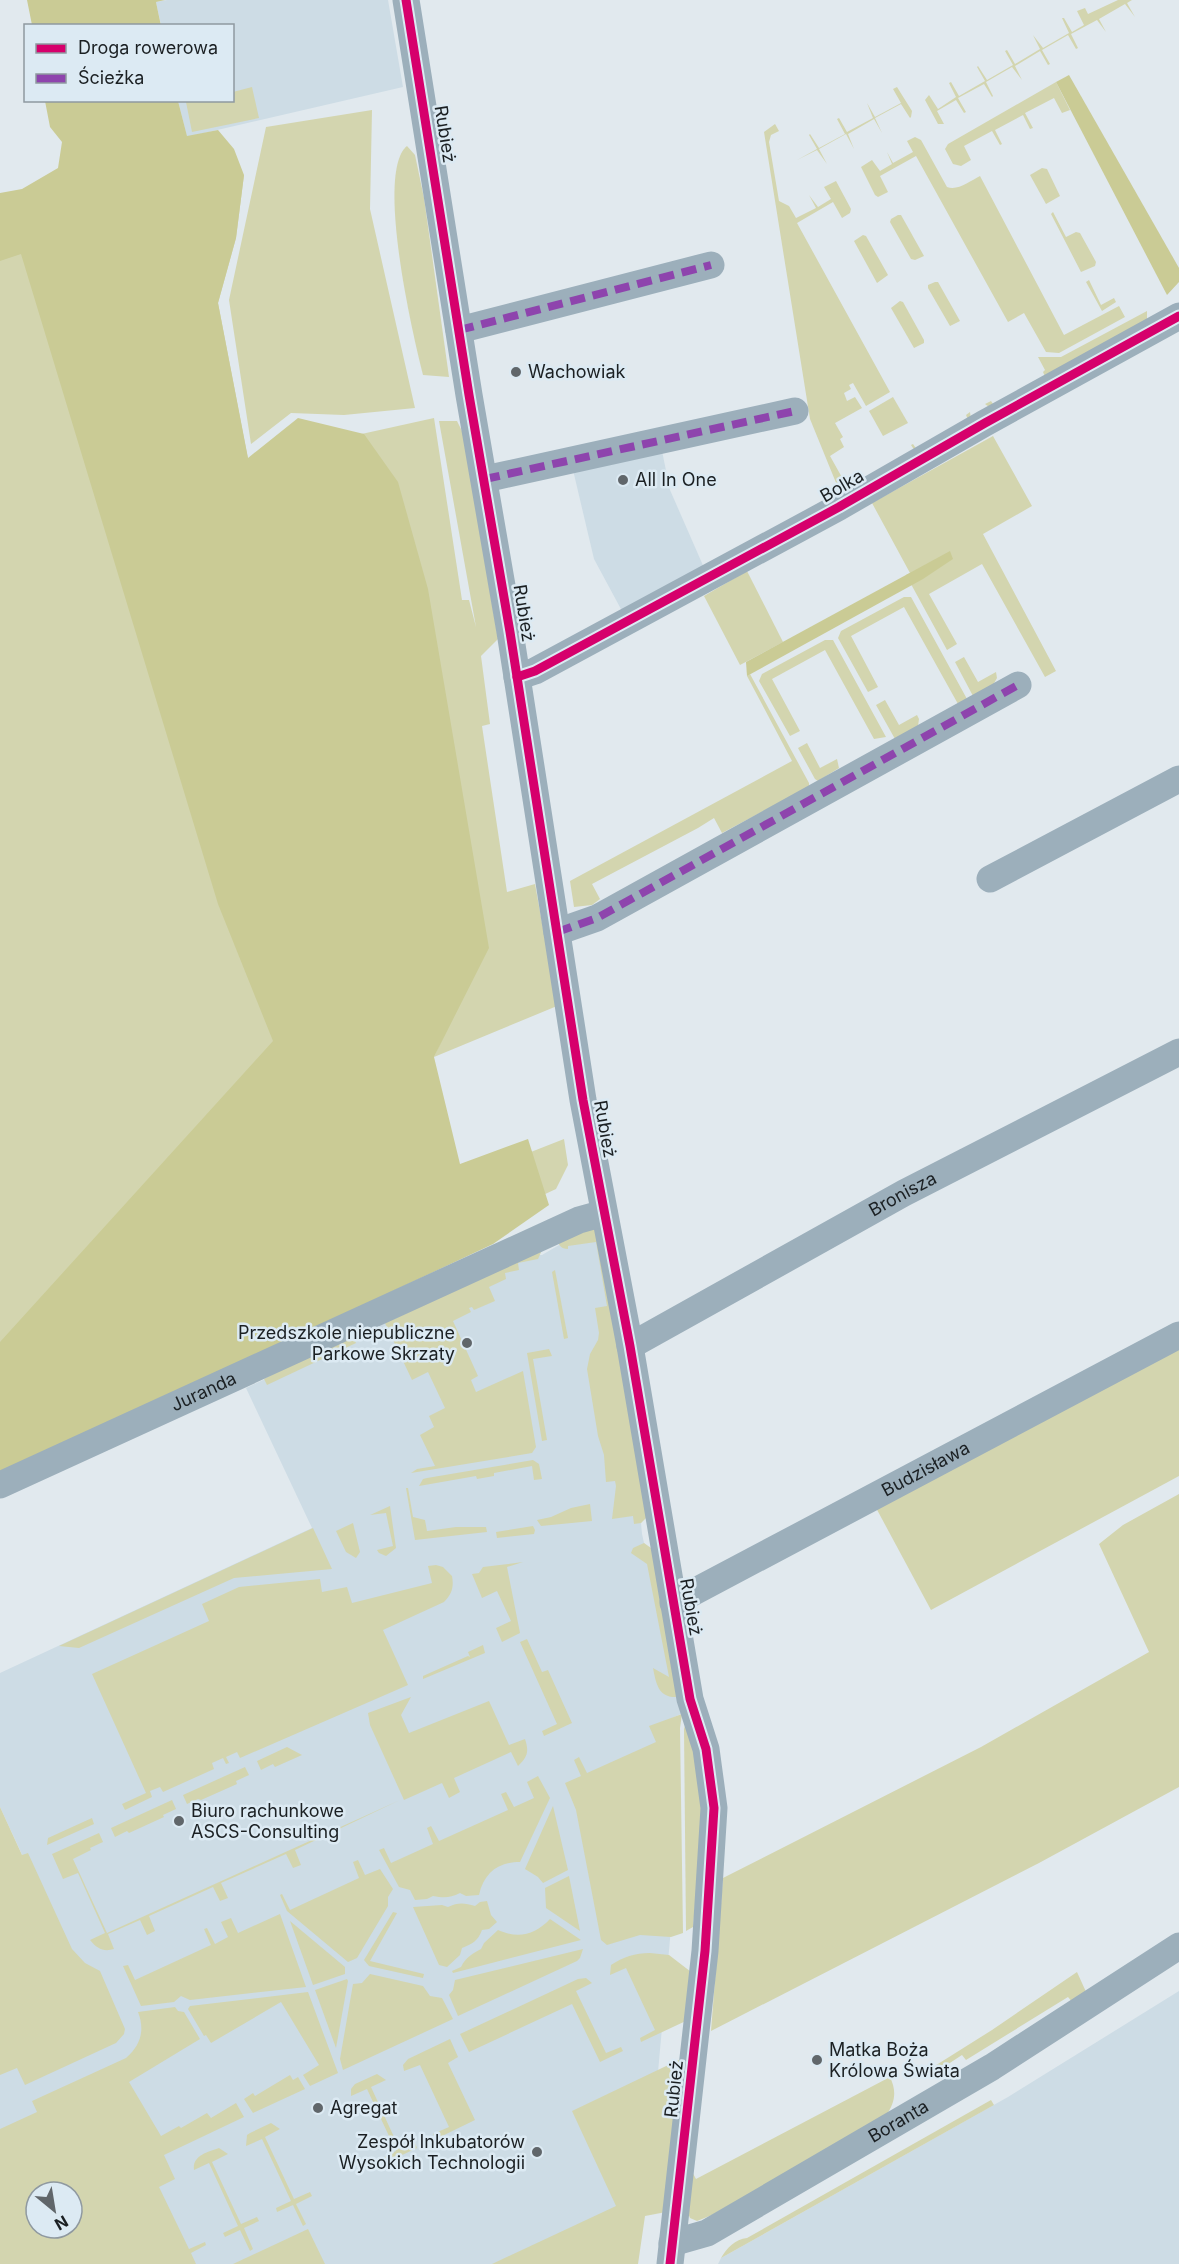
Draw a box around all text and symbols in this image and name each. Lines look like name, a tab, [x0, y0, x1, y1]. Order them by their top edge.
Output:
legend	[24, 24, 234, 102]
text: Droga rowerowa	[78, 37, 218, 58]
text: Ścieżka	[78, 66, 144, 88]
street label: Rubież	[431, 104, 460, 164]
place label: Wachowiak	[528, 361, 626, 382]
marker: Wachowiak	[509, 365, 523, 379]
street label: Bolka	[816, 465, 867, 506]
place label: All In One	[635, 469, 717, 490]
marker: All In One	[616, 473, 630, 487]
street label: Rubież	[510, 583, 539, 643]
street label: Rubież	[590, 1099, 621, 1159]
street label: Bronisza	[865, 1167, 940, 1221]
place label: Przedszkole niepubliczne Parkowe Skrzaty	[238, 1322, 455, 1364]
marker: Przedszkole niepubliczne Parkowe Skrzaty	[460, 1336, 474, 1350]
street label: Juranda	[167, 1367, 239, 1415]
street label: Budzisława	[878, 1437, 973, 1501]
street label: Rubież	[676, 1577, 707, 1637]
place label: Biuro rachunkowe ASCS-Consulting	[191, 1800, 344, 1842]
marker: Biuro rachunkowe ASCS-Consulting	[172, 1814, 186, 1828]
place label: Matka Boża Królowa Świata	[829, 2039, 960, 2081]
marker: Matka Boża Królowa Świata	[810, 2053, 824, 2067]
street label: Rubież	[660, 2059, 687, 2119]
street label: Boranta	[864, 2095, 932, 2147]
place label: Agregat	[330, 2097, 398, 2118]
marker: Agregat	[311, 2101, 325, 2115]
place label: Zespół Inkubatorów Wysokich Technologii	[339, 2131, 525, 2173]
marker: Zespół Inkubatorów Wysokich Technologii	[530, 2145, 544, 2159]
north arrow	[24, 2180, 84, 2240]
text: N	[51, 2211, 72, 2235]

